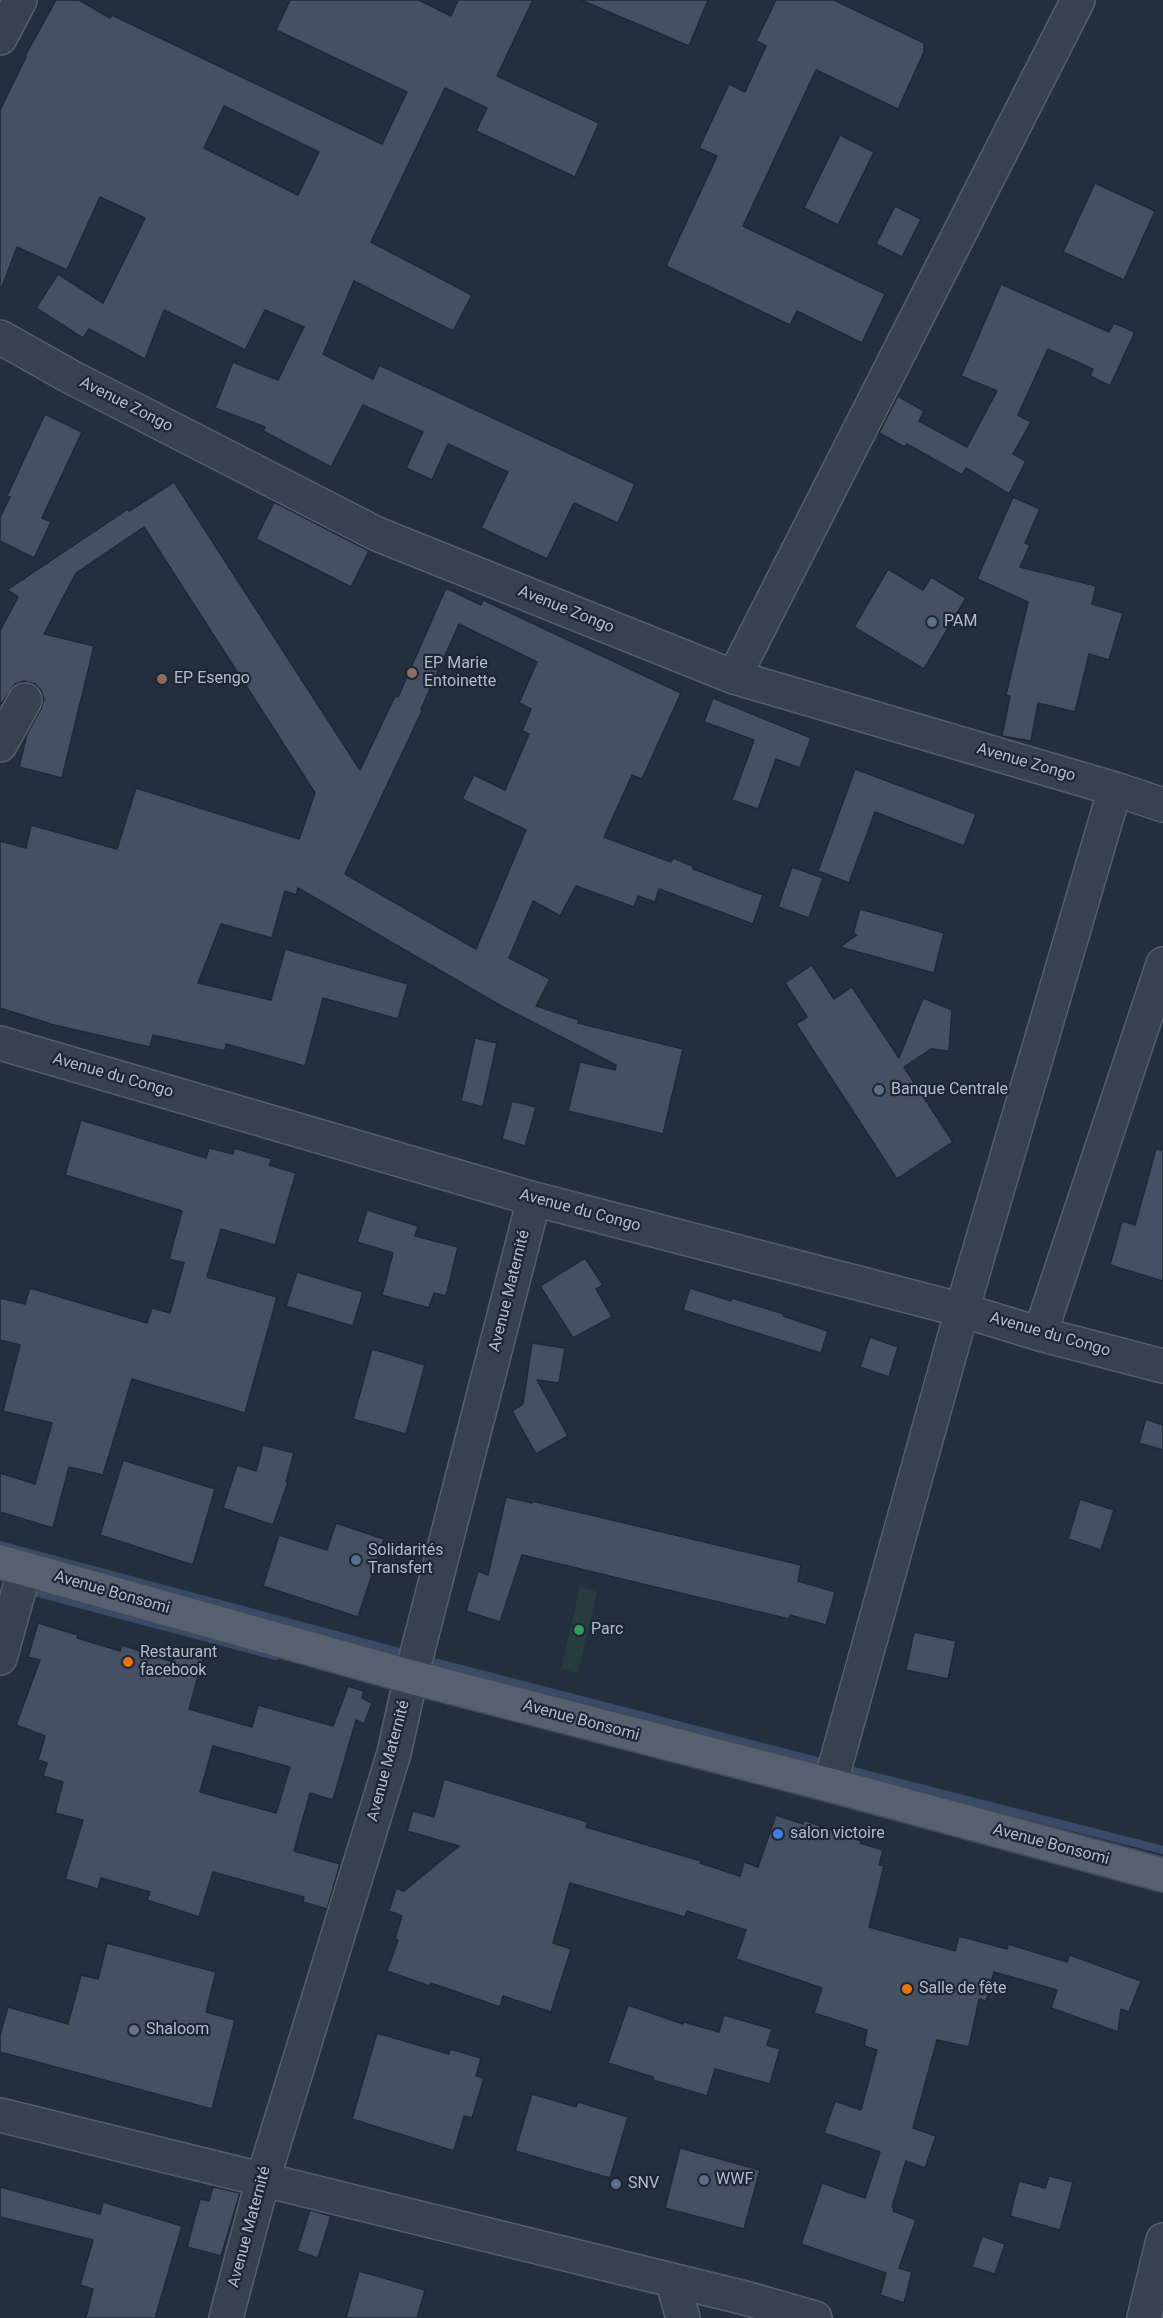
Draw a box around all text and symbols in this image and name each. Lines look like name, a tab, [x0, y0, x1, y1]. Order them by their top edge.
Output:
street label: Avenue Zongo	[76, 373, 176, 437]
street label: Avenue Zongo	[515, 582, 617, 638]
place label: PAM	[944, 612, 977, 632]
marker: PAM	[925, 615, 939, 629]
place label: EP Marie Entoinette	[424, 654, 496, 692]
marker: EP Marie Entoinette	[405, 666, 419, 680]
place label: EP Esengo	[174, 669, 250, 689]
marker: EP Esengo	[155, 672, 169, 686]
street label: Avenue Zongo	[974, 740, 1078, 786]
street label: Avenue du Congo	[50, 1050, 176, 1102]
place label: Banque Centrale	[891, 1080, 1008, 1100]
marker: Banque Centrale	[872, 1083, 886, 1097]
street label: Avenue du Congo	[517, 1186, 643, 1236]
street label: Avenue Maternité	[486, 1228, 534, 1354]
street label: Avenue du Congo	[987, 1309, 1113, 1361]
place label: Solidarités Transfert	[368, 1541, 443, 1579]
marker: Solidarités Transfert	[349, 1553, 363, 1567]
street label: Avenue Bonsomi	[52, 1567, 172, 1619]
place label: Parc	[591, 1620, 623, 1640]
marker: Parc	[572, 1623, 586, 1637]
place label: Restaurant facebook	[140, 1643, 217, 1681]
marker: Restaurant facebook	[121, 1655, 135, 1669]
street label: Avenue Bonsomi	[521, 1696, 641, 1746]
street label: Avenue Maternité	[364, 1698, 414, 1824]
street label: Avenue Bonsomi	[991, 1820, 1111, 1870]
place label: salon victoire	[790, 1824, 885, 1844]
marker: salon victoire	[771, 1827, 785, 1841]
place label: Salle de fête	[919, 1979, 1006, 1999]
marker: Salle de fête	[900, 1982, 914, 1996]
place label: Shaloom	[146, 2020, 209, 2040]
marker: Shaloom	[127, 2023, 141, 2037]
street label: Avenue Maternité	[225, 2164, 275, 2290]
place label: WWF	[716, 2170, 753, 2190]
marker: WWF	[697, 2173, 711, 2187]
place label: SNV	[628, 2174, 659, 2194]
marker: SNV	[609, 2177, 623, 2191]

